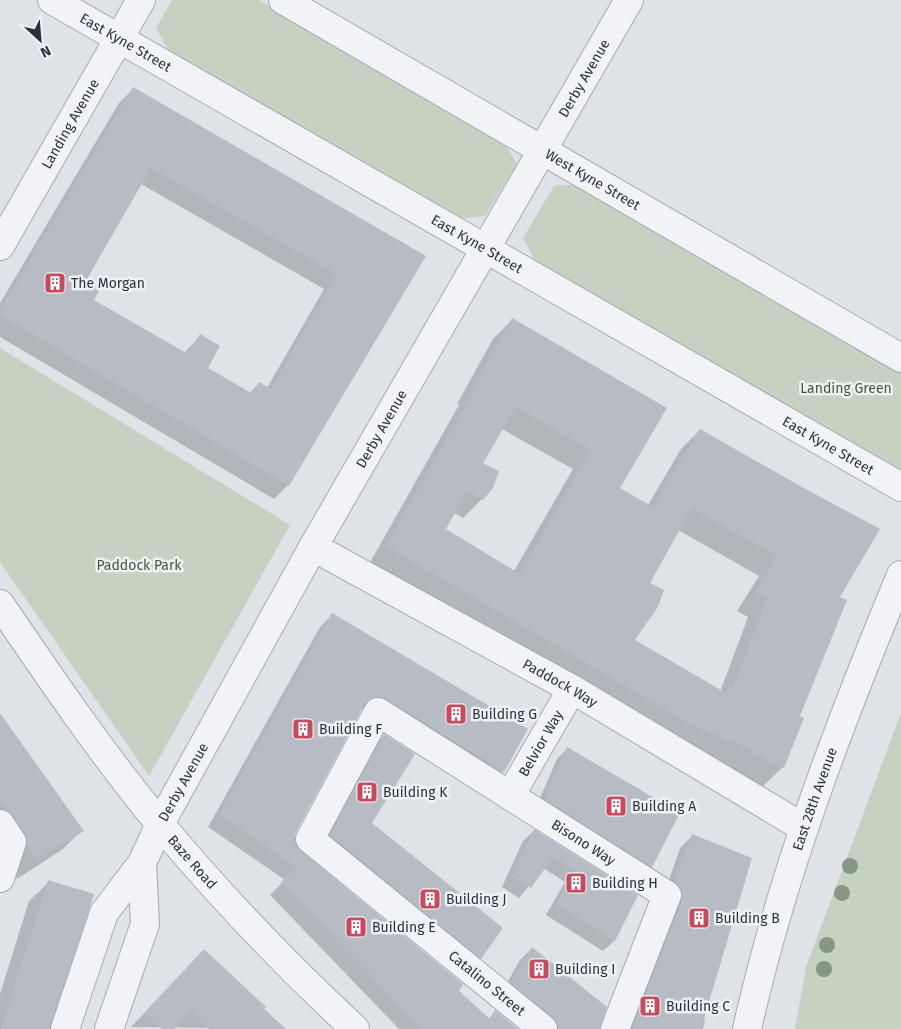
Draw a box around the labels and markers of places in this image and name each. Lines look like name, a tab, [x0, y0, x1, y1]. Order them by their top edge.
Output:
building icon: The Morgan	[43, 271, 67, 295]
place label: The Morgan	[71, 275, 145, 292]
building icon: Building G	[444, 702, 468, 726]
place label: Building G	[472, 706, 537, 723]
building icon: Building F	[291, 717, 315, 741]
place label: Building F	[319, 721, 382, 738]
building icon: Building K	[355, 780, 379, 804]
place label: Building K	[383, 784, 448, 801]
building icon: Building A	[604, 794, 628, 818]
place label: Building A	[632, 798, 696, 815]
building icon: Building H	[564, 871, 588, 895]
place label: Building H	[592, 875, 658, 892]
building icon: Building J	[418, 887, 442, 911]
place label: Building J	[446, 891, 506, 908]
building icon: Building B	[687, 906, 711, 930]
place label: Building B	[715, 910, 780, 927]
building icon: Building E	[344, 915, 368, 939]
place label: Building E	[372, 919, 436, 936]
building icon: Building I	[527, 957, 551, 981]
place label: Building I	[555, 961, 615, 978]
building icon: Building C	[638, 994, 662, 1018]
place label: Building C	[666, 998, 730, 1015]

